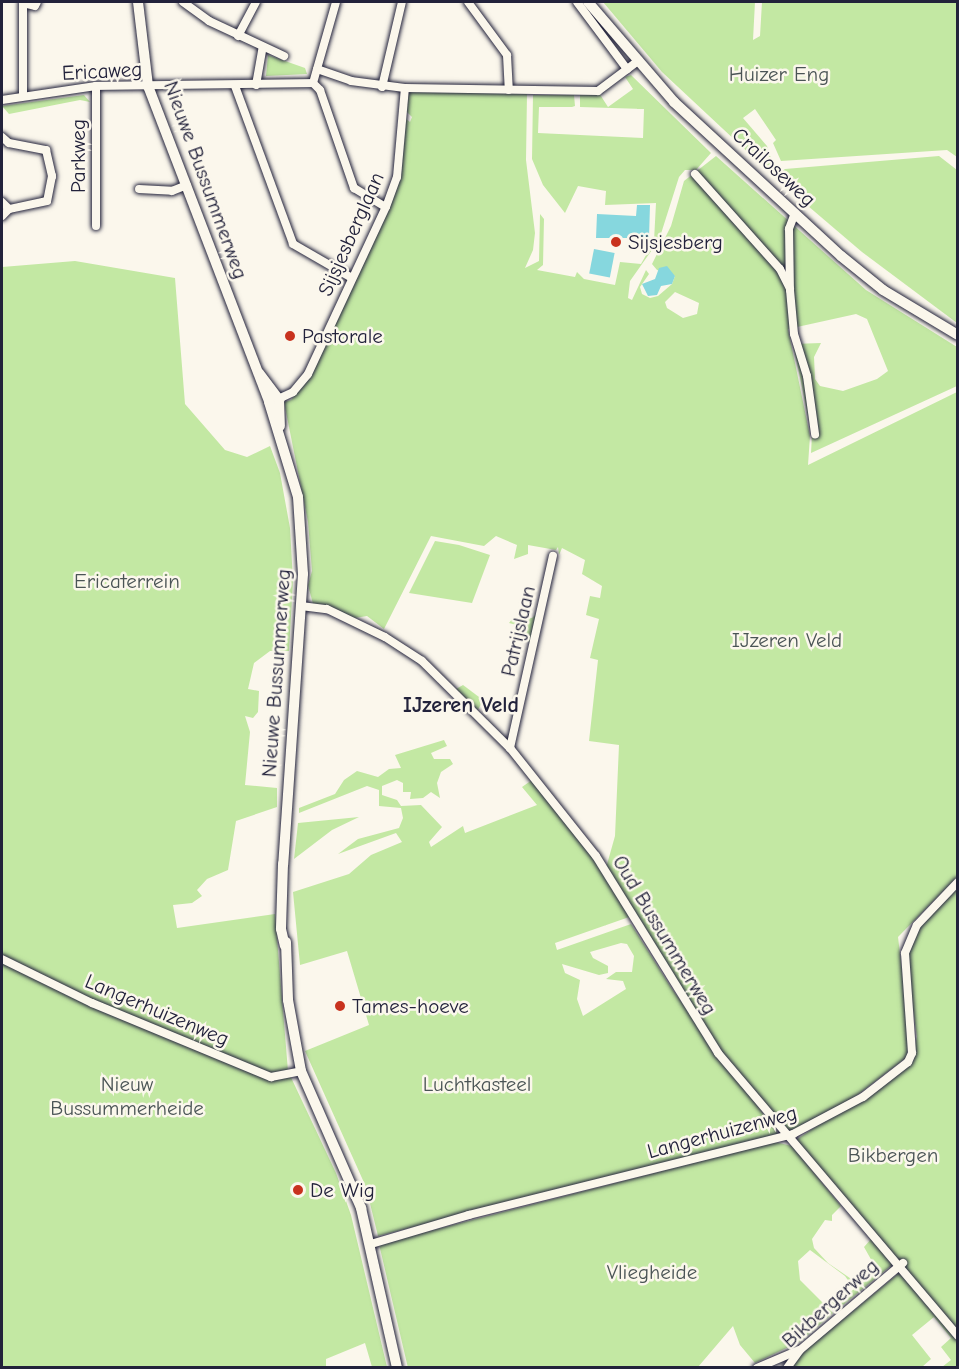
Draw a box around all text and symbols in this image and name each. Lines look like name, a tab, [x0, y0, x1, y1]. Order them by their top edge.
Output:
street label: Ericaweg	[61, 56, 143, 86]
park label: Huizer Eng	[729, 61, 829, 87]
street label: Nieuwe Bussummerweg	[158, 78, 254, 282]
street label: Parkweg	[65, 119, 91, 193]
street label: Crailoseweg	[727, 122, 821, 212]
street label: Sijsjesberglaan	[312, 168, 390, 300]
place label: Sijsjesberg	[628, 229, 723, 255]
marker: Sijsjesberg	[609, 235, 623, 249]
place label: Pastorale	[302, 323, 383, 349]
marker: Pastorale	[283, 329, 297, 343]
park label: Ericaterrein	[74, 568, 180, 594]
street label: Nieuwe Bussummerweg	[256, 568, 296, 778]
street label: Patrijslaan	[495, 583, 541, 679]
park label: IJzeren Veld	[732, 627, 842, 653]
district label: IJzeren Veld	[403, 693, 519, 719]
street label: Oud Bussummerweg	[607, 851, 723, 1019]
street label: Langerhuizenweg	[81, 968, 233, 1052]
place label: Tames-hoeve	[352, 993, 469, 1019]
marker: Tames-hoeve	[333, 999, 347, 1013]
park label: Nieuw Bussummerheide	[50, 1071, 204, 1121]
park label: Luchtkasteel	[423, 1071, 531, 1097]
street label: Langerhuizenweg	[644, 1100, 800, 1164]
park label: Bikbergen	[848, 1142, 938, 1168]
place label: De Wig	[310, 1177, 375, 1203]
marker: De Wig	[291, 1183, 305, 1197]
street label: Bikbergerweg	[777, 1253, 883, 1353]
park label: Vliegheide	[607, 1259, 697, 1285]

